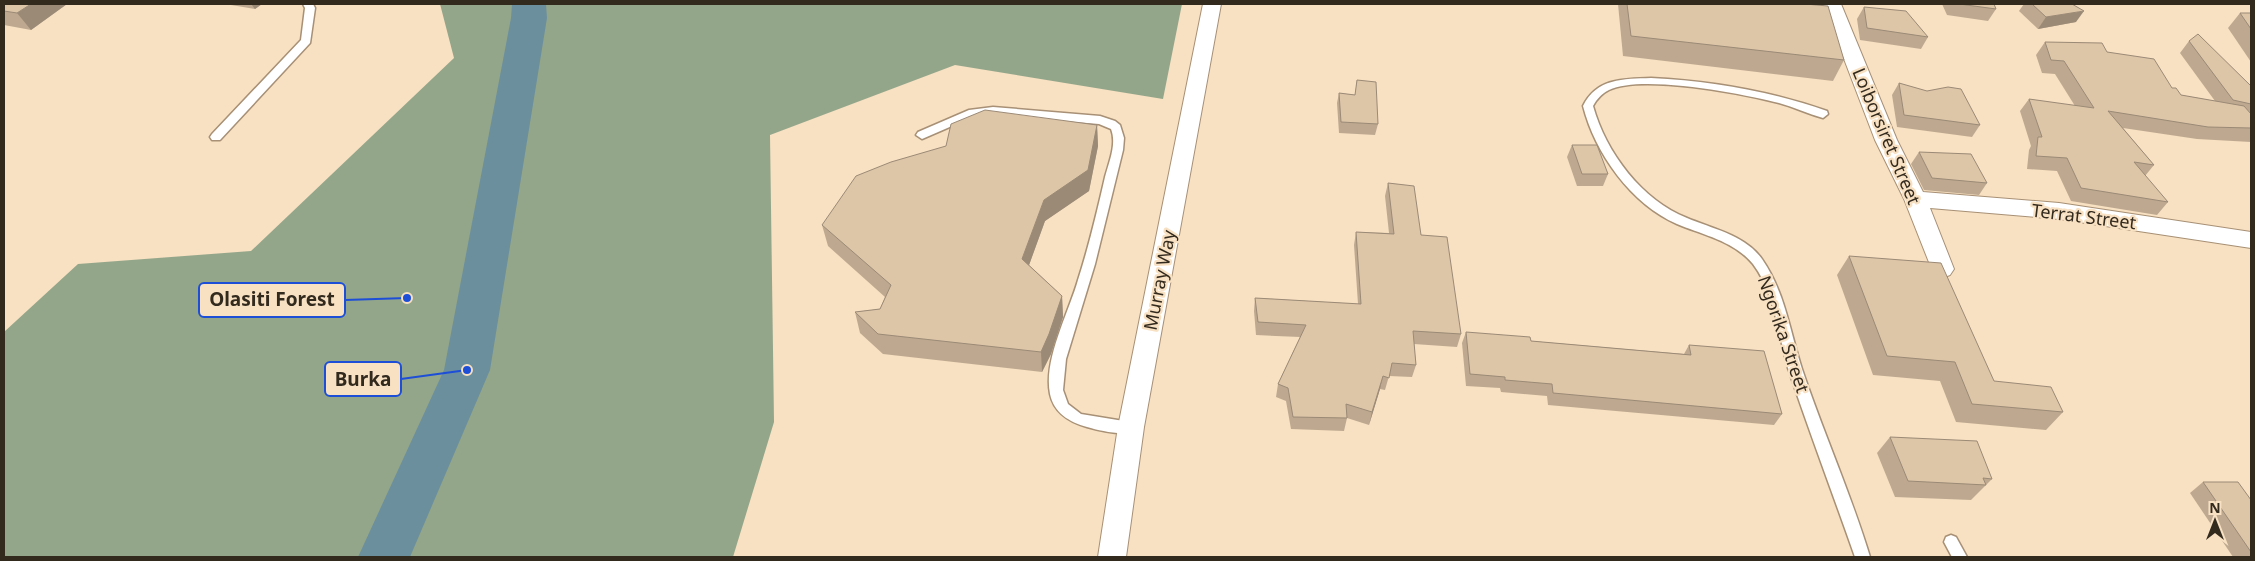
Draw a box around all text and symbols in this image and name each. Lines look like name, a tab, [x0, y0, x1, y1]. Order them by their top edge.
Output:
street label: Loiborsiret Street	[1847, 64, 1927, 208]
street label: Terrat Street	[2030, 198, 2138, 234]
street label: Murray Way	[1138, 227, 1181, 332]
street label: Ngorika Street	[1753, 272, 1815, 396]
callout: Olasiti Forest	[199, 283, 345, 317]
text: Olasiti Forest	[209, 286, 335, 312]
callout: Burka	[325, 362, 401, 396]
text: Burka	[335, 366, 391, 392]
north arrow	[2190, 496, 2240, 546]
text: N	[2209, 498, 2221, 517]

